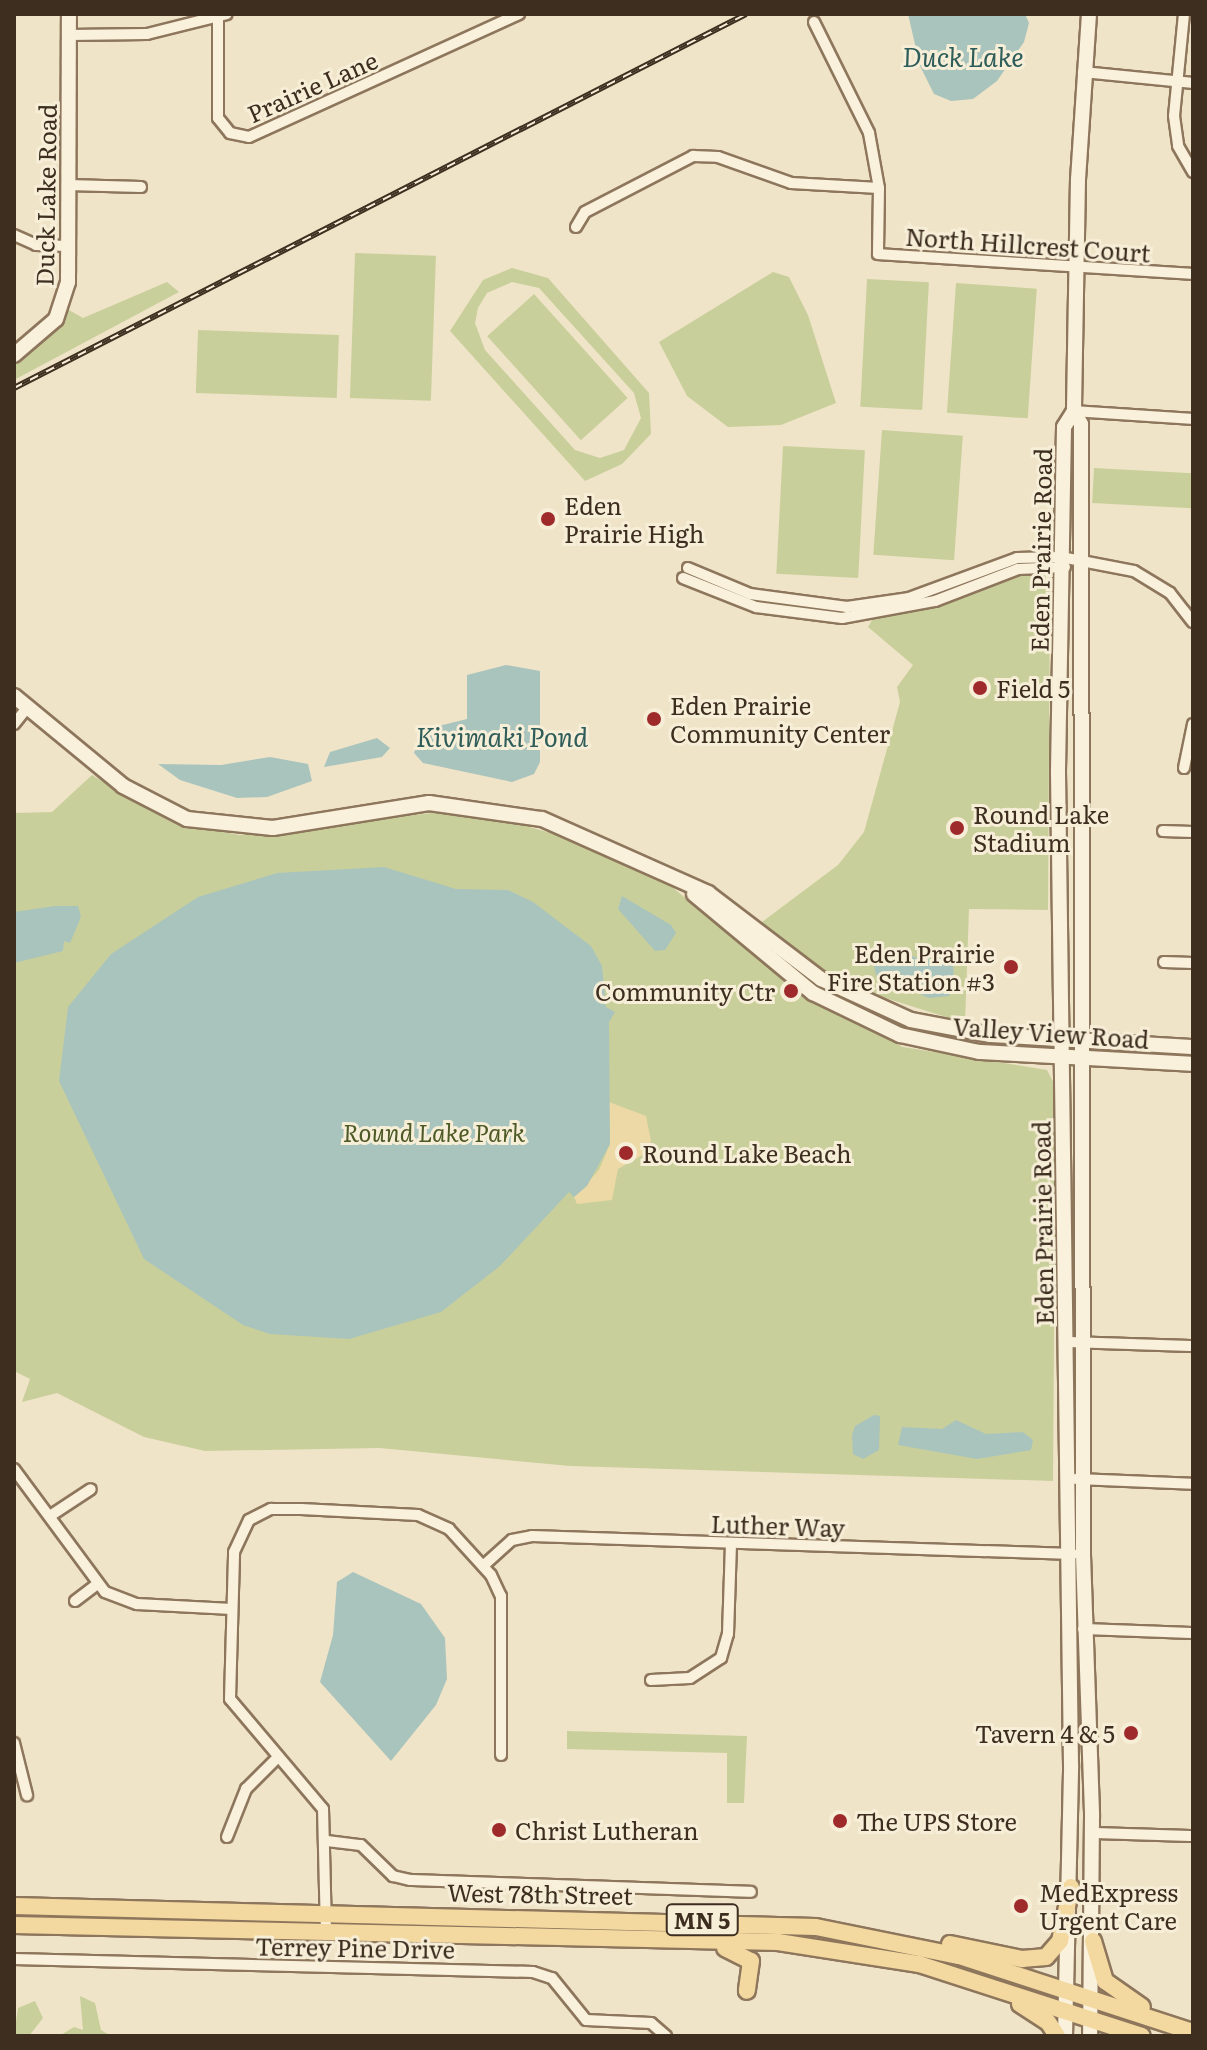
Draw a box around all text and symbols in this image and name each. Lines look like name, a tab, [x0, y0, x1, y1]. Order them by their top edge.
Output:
water label: Duck Lake	[902, 40, 1024, 72]
street label: Prairie Lane	[242, 44, 382, 128]
street label: Duck Lake Road	[29, 103, 61, 287]
street label: North Hillcrest Court	[904, 221, 1152, 267]
street label: Eden Prairie Road	[1024, 448, 1056, 652]
place label: Eden Prairie High	[564, 491, 704, 547]
marker: Eden Prairie High	[539, 510, 557, 528]
place label: Field 5	[996, 674, 1070, 702]
marker: Field 5	[971, 679, 989, 697]
place label: Eden Prairie Community Center	[670, 691, 890, 747]
marker: Eden Prairie Community Center	[645, 710, 663, 728]
water label: Kivimaki Pond	[416, 720, 588, 752]
place label: Round Lake Stadium	[973, 800, 1109, 856]
marker: Round Lake Stadium	[948, 819, 966, 837]
place label: Eden Prairie Fire Station #3	[827, 939, 995, 995]
marker: Eden Prairie Fire Station #3	[1002, 958, 1020, 976]
place label: Community Ctr	[595, 977, 775, 1005]
marker: Community Ctr	[782, 982, 800, 1000]
street label: Valley View Road	[952, 1011, 1150, 1053]
park label: Round Lake Park	[343, 1118, 525, 1146]
street label: Eden Prairie Road	[1026, 1121, 1058, 1325]
place label: Round Lake Beach	[642, 1139, 852, 1167]
marker: Round Lake Beach	[617, 1144, 635, 1162]
street label: Luther Way	[710, 1508, 846, 1542]
place label: Tavern 4 & 5	[975, 1719, 1115, 1747]
marker: Tavern 4 & 5	[1122, 1724, 1140, 1742]
place label: The UPS Store	[856, 1807, 1017, 1835]
marker: The UPS Store	[831, 1812, 849, 1830]
place label: Christ Lutheran	[515, 1816, 699, 1844]
marker: Christ Lutheran	[490, 1821, 508, 1839]
street label: West 78th Street	[447, 1877, 633, 1909]
place label: MedExpress Urgent Care	[1039, 1878, 1178, 1934]
marker: MedExpress Urgent Care	[1010, 1895, 1032, 1917]
road number: MN 5	[664, 1902, 740, 1938]
street label: Terrey Pine Drive	[255, 1931, 455, 1963]

